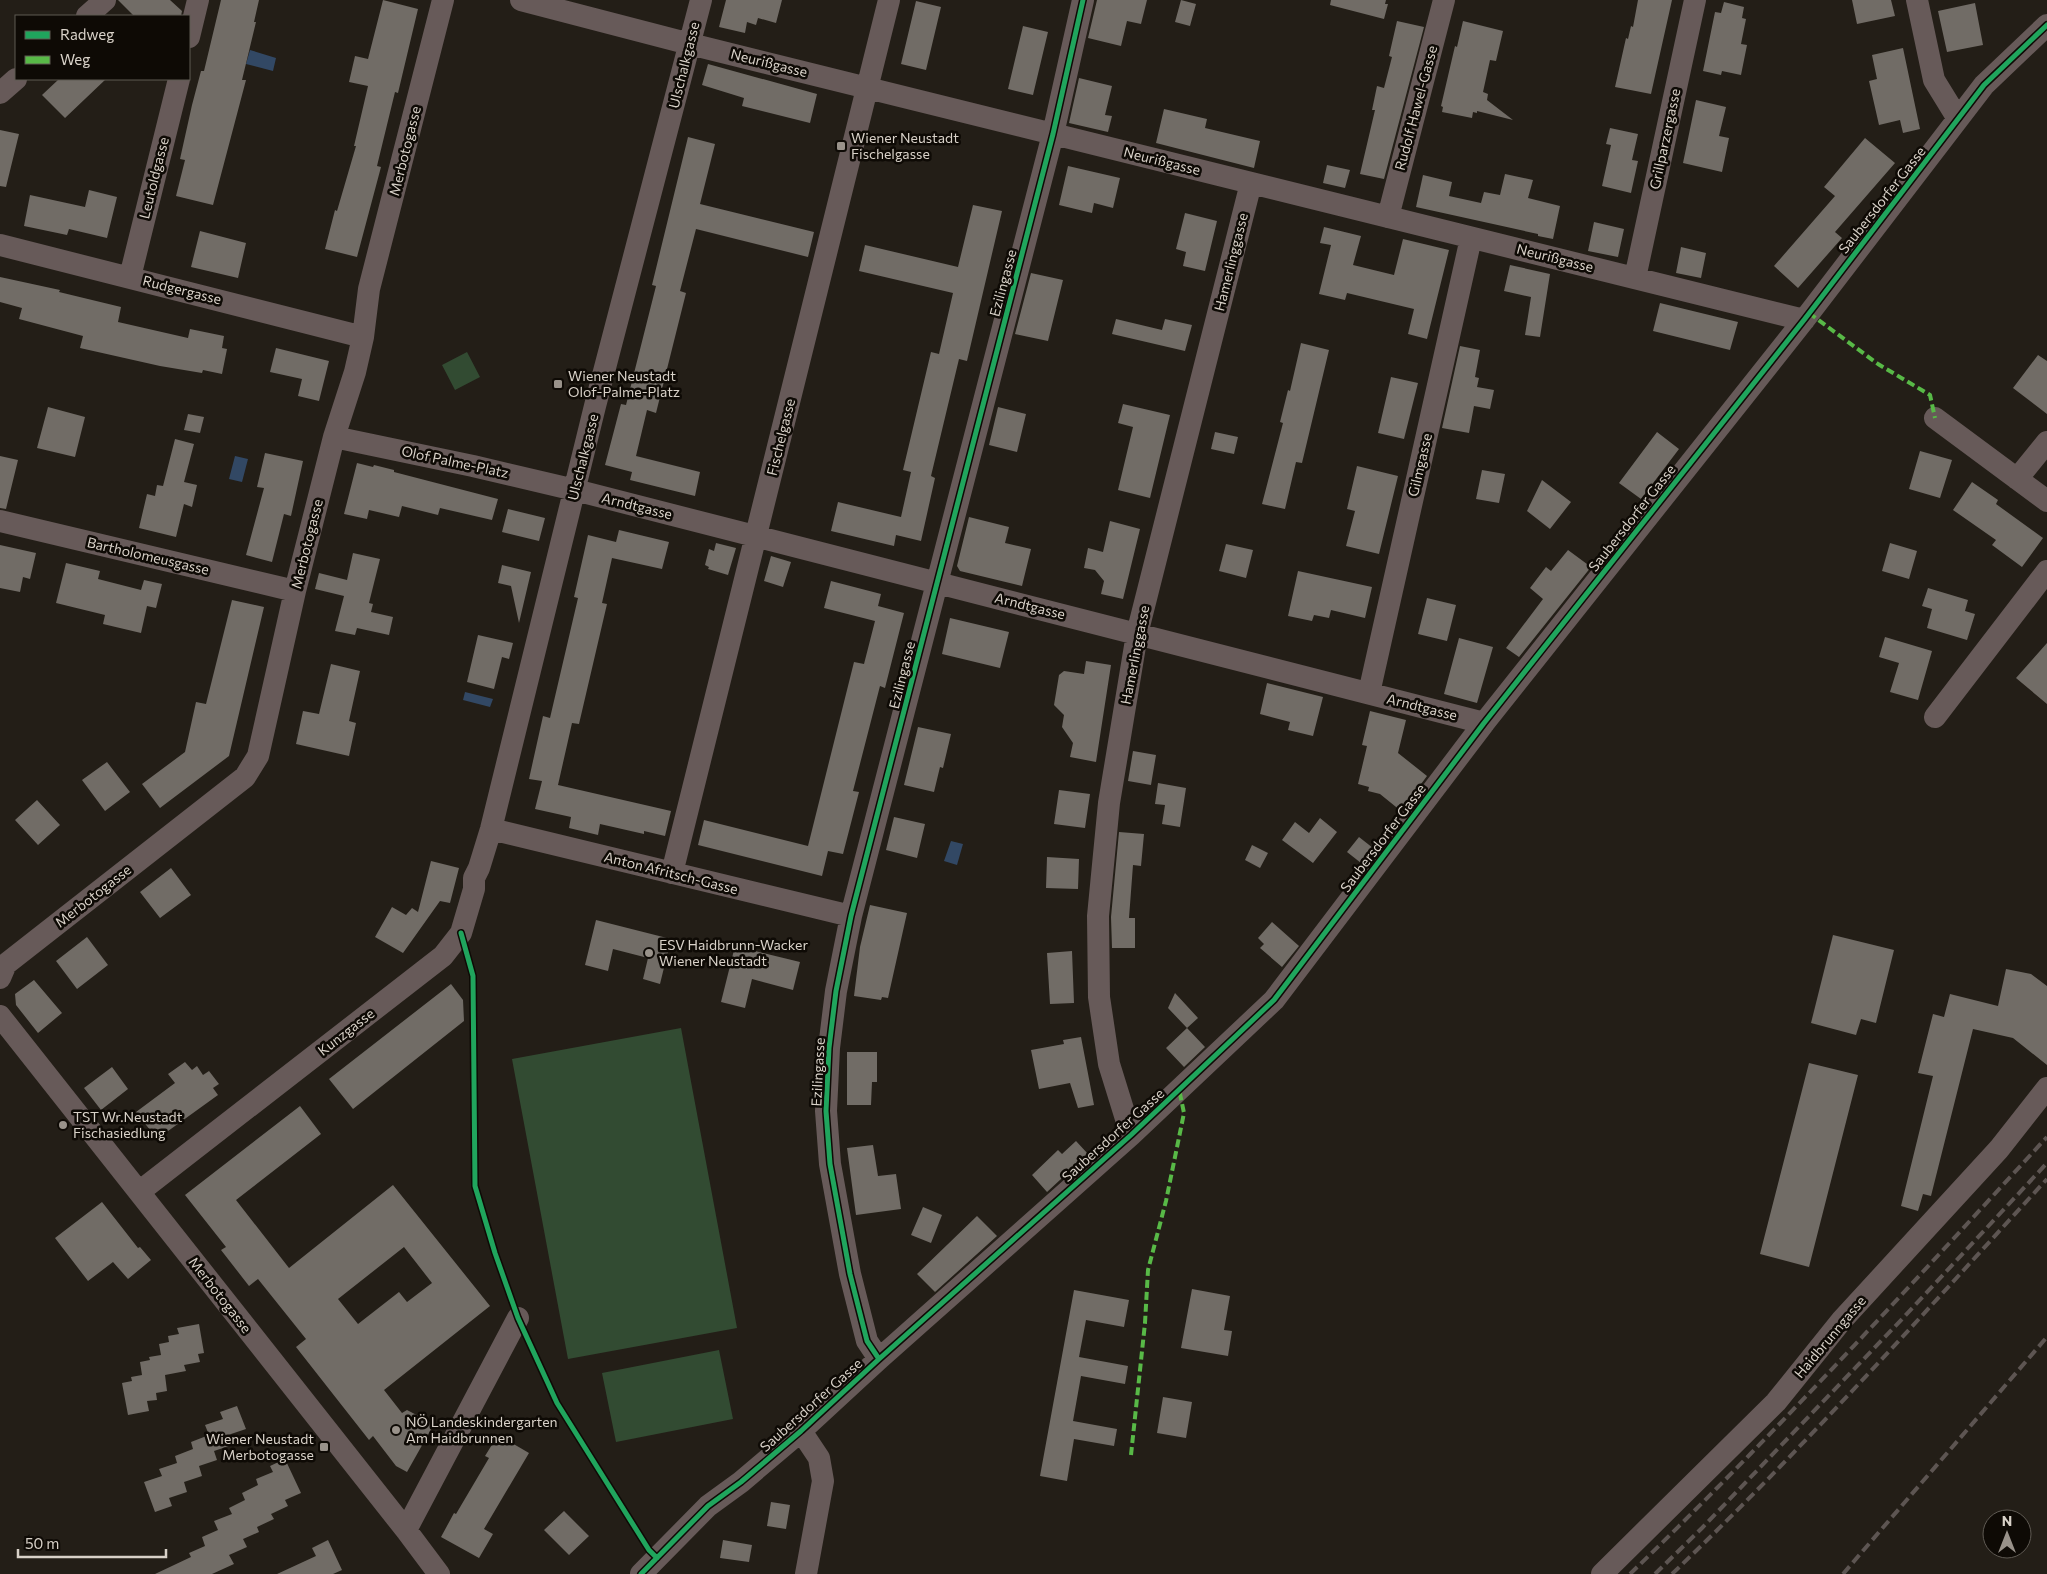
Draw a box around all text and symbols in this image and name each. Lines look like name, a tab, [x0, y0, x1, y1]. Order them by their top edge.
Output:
legend	[15, 15, 190, 80]
street label: Ulschalkgasse	[665, 20, 702, 110]
text: Radweg	[60, 25, 114, 43]
street label: Rudolf Hawel-Gasse	[1391, 44, 1440, 172]
street label: Neurißgasse	[729, 45, 809, 80]
text: Weg	[60, 50, 90, 68]
street label: Grillparzergasse	[1646, 87, 1683, 191]
street label: Merbotogasse	[385, 104, 424, 197]
place label: Wiener Neustadt Fischelgasse	[851, 129, 959, 162]
street label: Leutoldgasse	[135, 135, 172, 221]
marker: Wiener Neustadt Fischelgasse	[835, 140, 847, 152]
street label: Neurißgasse	[1122, 143, 1202, 178]
street label: Saubersdorfer Gasse	[1834, 143, 1929, 257]
street label: Hamerlinggasse	[1210, 211, 1251, 313]
street label: Neurißgasse	[1515, 240, 1595, 275]
street label: Ezilingasse	[985, 247, 1020, 318]
street label: Rudgergasse	[141, 272, 223, 308]
place label: Wiener Neustadt Olof-Palme-Platz	[568, 367, 680, 400]
marker: Wiener Neustadt Olof-Palme-Platz	[552, 378, 564, 390]
street label: Fischelgasse	[763, 397, 798, 477]
street label: Ulschalkgasse	[564, 412, 601, 502]
street label: Gilmgasse	[1404, 432, 1435, 498]
street label: Olof Palme-Platz	[400, 442, 510, 481]
street label: Saubersdorfer Gasse	[1584, 461, 1679, 575]
street label: Arndtgasse	[600, 489, 674, 522]
street label: Merbotogasse	[287, 497, 326, 590]
street label: Bartholomeusgasse	[85, 533, 211, 578]
street label: Arndtgasse	[993, 589, 1067, 622]
street label: Hamerlinggasse	[1117, 604, 1152, 706]
street label: Ezilingasse	[885, 639, 918, 710]
street label: Arndtgasse	[1385, 690, 1459, 723]
street label: Saubersdorfer Gasse	[1336, 780, 1429, 895]
street label: Anton Afritsch-Gasse	[603, 848, 740, 897]
street label: Merbotogasse	[51, 861, 134, 931]
place label: ESV Haidbrunn-Wacker Wiener Neustadt	[659, 936, 808, 969]
marker: ESV Haidbrunn-Wacker Wiener Neustadt	[643, 947, 655, 959]
street label: Kunzgasse	[314, 1004, 377, 1059]
street label: Ezilingasse	[807, 1037, 828, 1107]
street label: Saubersdorfer Gasse	[1058, 1084, 1167, 1185]
place label: TST Wr.Neustadt Fischasiedlung	[73, 1108, 183, 1141]
marker: TST Wr.Neustadt Fischasiedlung	[57, 1119, 69, 1131]
street label: Merbotogasse	[185, 1253, 255, 1336]
street label: Haidbrunngasse	[1790, 1292, 1869, 1381]
street label: Saubersdorfer Gasse	[756, 1354, 865, 1455]
place label: NÖ Landeskindergarten Am Haidbrunnen	[406, 1413, 558, 1446]
marker: NÖ Landeskindergarten Am Haidbrunnen	[390, 1424, 402, 1436]
place label: Wiener Neustadt Merbotogasse	[206, 1430, 314, 1463]
marker: Wiener Neustadt Merbotogasse	[318, 1441, 330, 1453]
north arrow	[1982, 1509, 2032, 1559]
text: N	[2002, 1512, 2012, 1529]
scale bar	[18, 1526, 165, 1558]
text: 50 m	[25, 1534, 59, 1552]

